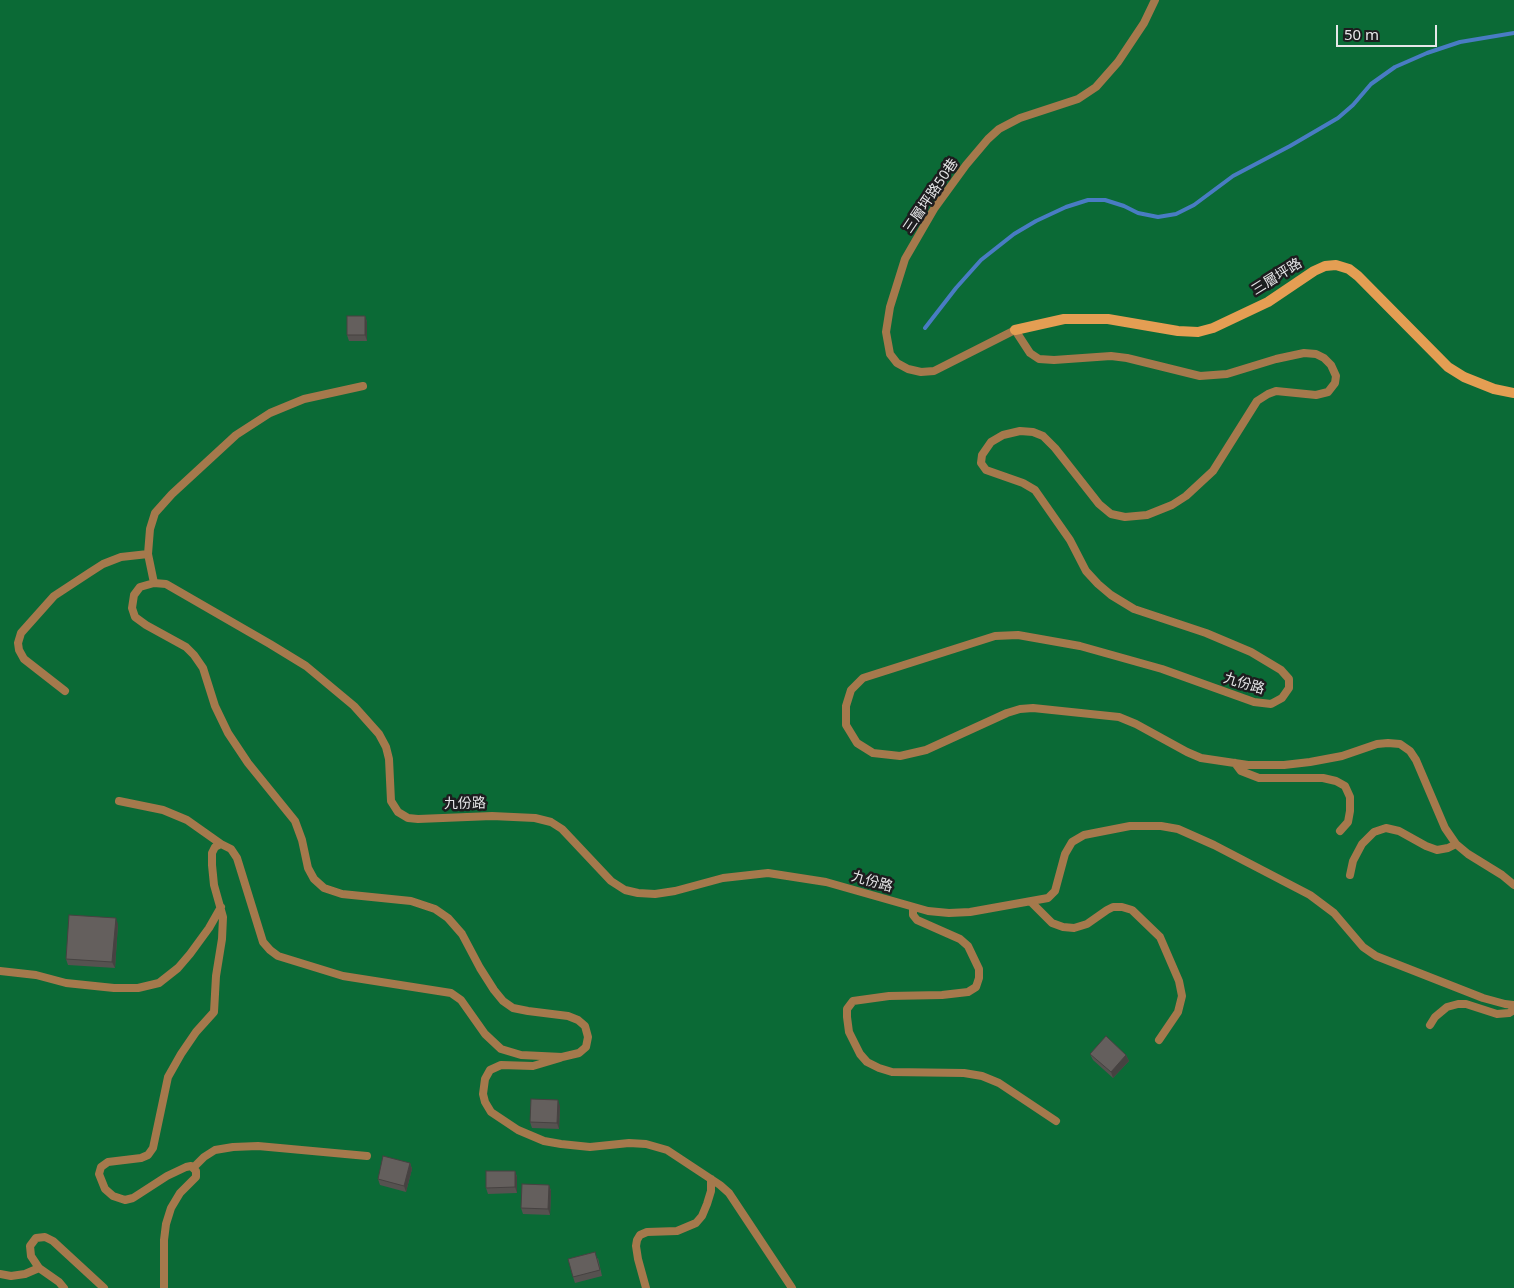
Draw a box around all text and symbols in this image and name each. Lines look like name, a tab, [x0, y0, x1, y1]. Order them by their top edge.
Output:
scale bar	[1339, 15, 1440, 47]
text: 50 m	[1344, 24, 1379, 44]
street label: 三層坪路50巷	[900, 156, 962, 236]
street label: 三層坪路	[1249, 255, 1305, 299]
street label: 九份路	[1221, 670, 1267, 698]
street label: 九份路	[444, 795, 486, 813]
street label: 九份路	[849, 868, 895, 896]

